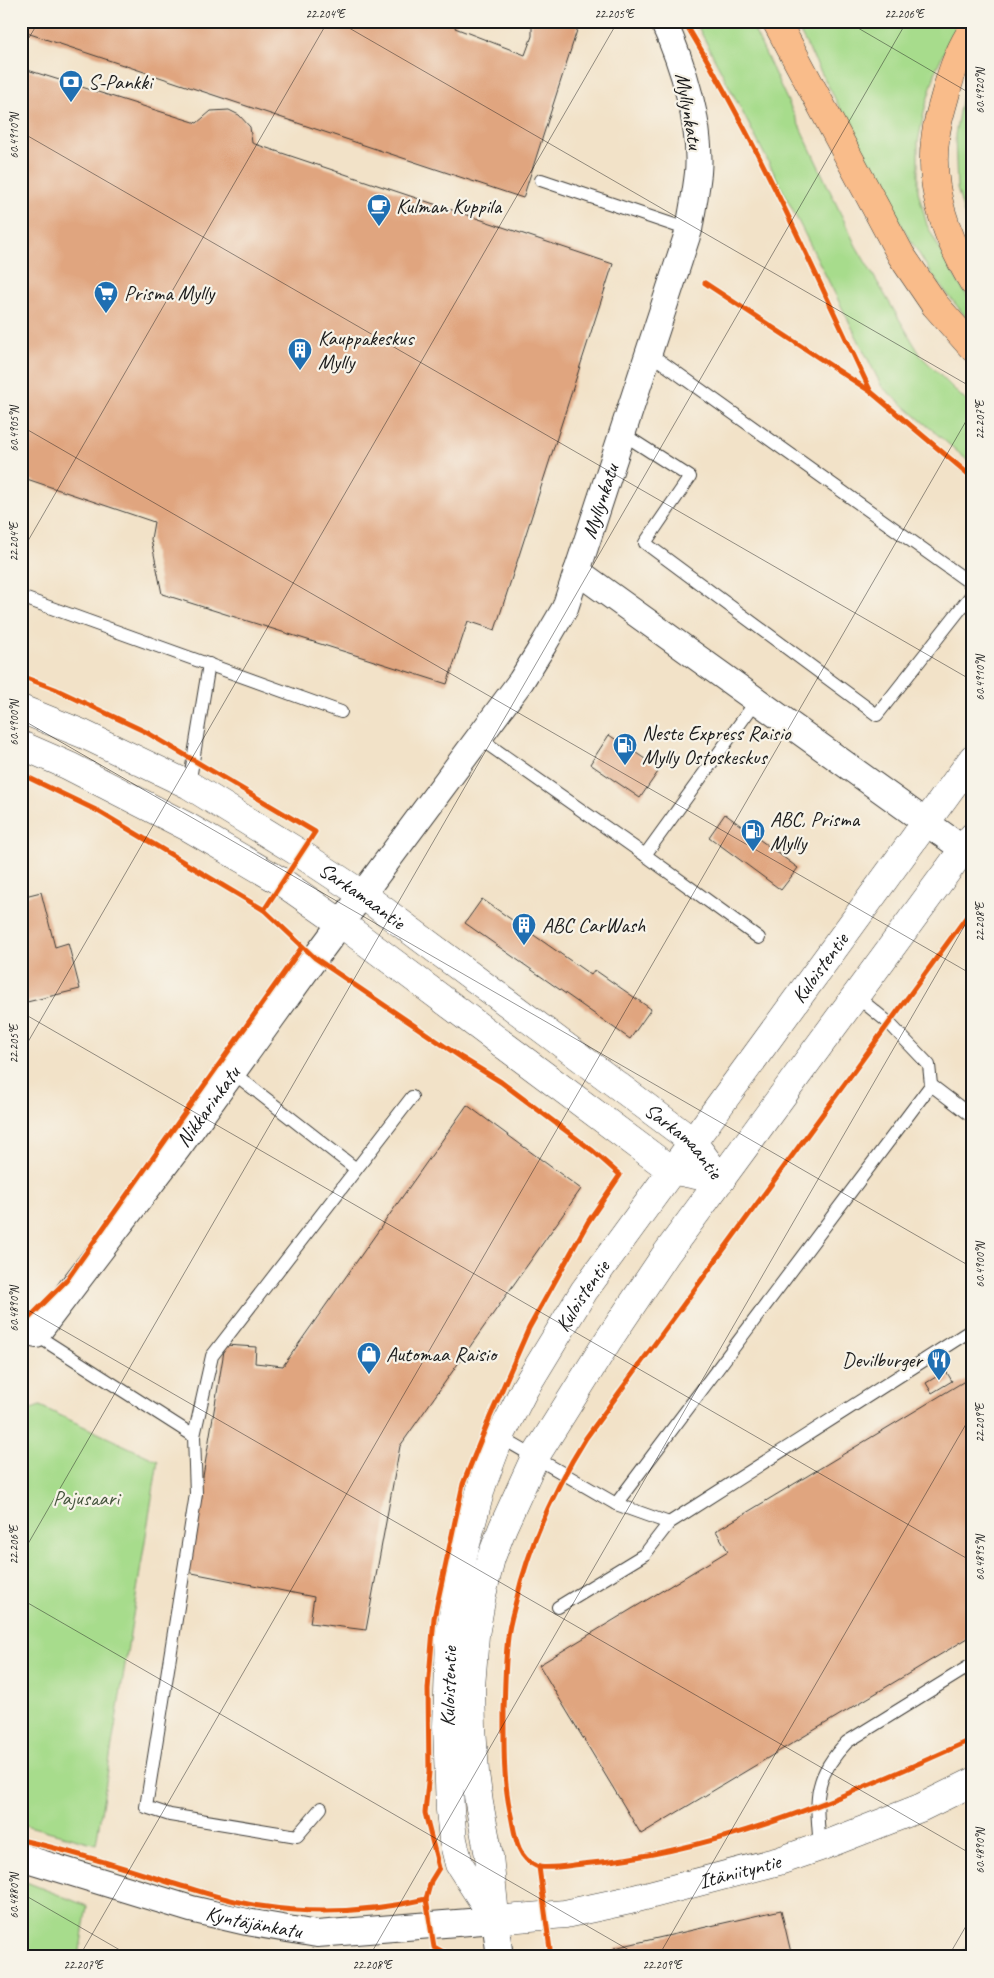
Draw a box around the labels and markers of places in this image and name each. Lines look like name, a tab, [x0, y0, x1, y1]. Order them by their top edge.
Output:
bank icon: S-Pankki	[58, 69, 84, 103]
place label: S-Pankki	[88, 69, 155, 95]
cafe icon: Kulman Kuppila	[366, 193, 392, 227]
place label: Kulman Kuppila	[396, 193, 503, 219]
supermarket icon: Prisma Mylly	[93, 280, 119, 314]
place label: Prisma Mylly	[124, 280, 216, 306]
place label: Kauppakeskus Mylly	[318, 325, 415, 375]
building icon: Kauppakeskus Mylly	[287, 337, 313, 371]
place label: Neste Express Raisio Mylly Ostoskeskus	[642, 720, 792, 770]
fuel station icon: Neste Express Raisio Mylly Ostoskeskus	[612, 732, 638, 766]
place label: ABC, Prisma Mylly	[770, 806, 861, 856]
fuel station icon: ABC, Prisma Mylly	[740, 818, 766, 852]
building icon: ABC CarWash	[511, 912, 537, 946]
place label: ABC CarWash	[542, 912, 646, 938]
shop icon: Automaa Raisio	[356, 1341, 382, 1375]
place label: Automaa Raisio	[386, 1341, 499, 1367]
place label: Devilburger	[842, 1347, 923, 1373]
restaurant icon: Devilburger	[926, 1347, 952, 1381]

